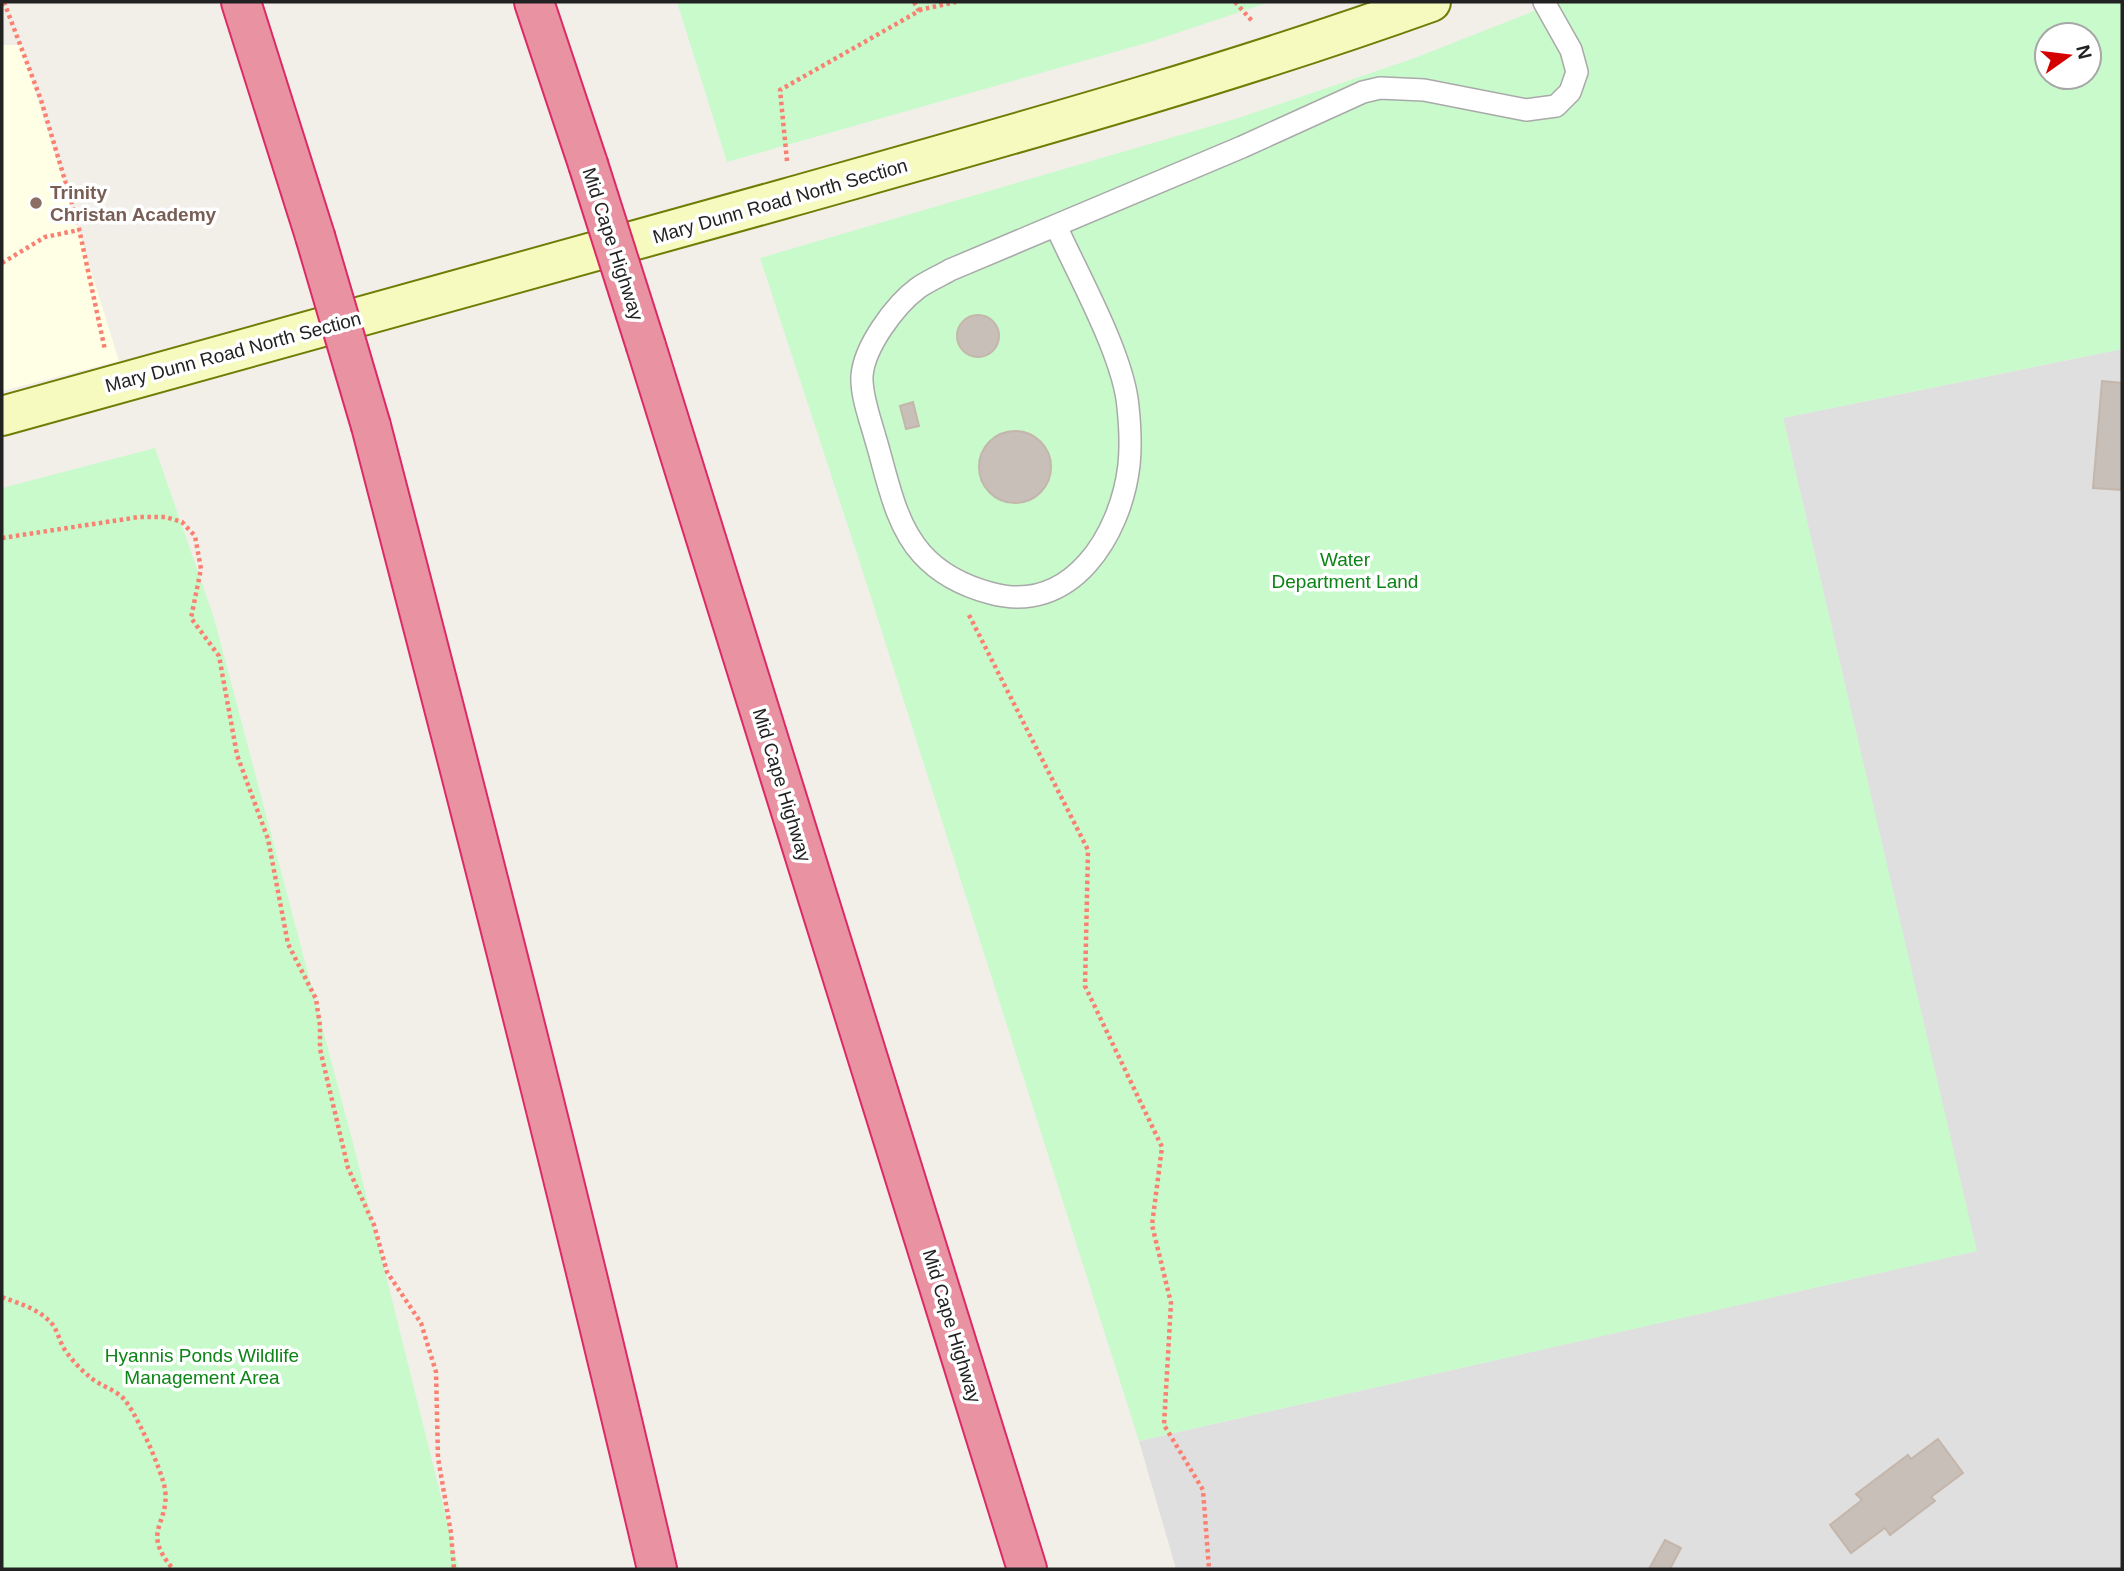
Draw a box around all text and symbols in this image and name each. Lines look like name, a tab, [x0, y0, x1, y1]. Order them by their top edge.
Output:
north arrow	[2033, 21, 2103, 91]
text: N	[2072, 43, 2096, 61]
street label: Mary Dunn Road North Section	[650, 155, 910, 247]
street label: Mid Cape Highway	[578, 165, 648, 324]
place label: Trinity Christan Academy	[50, 182, 217, 225]
marker: Trinity Christan Academy	[28, 195, 44, 211]
street label: Mary Dunn Road North Section	[103, 308, 363, 396]
park label: Water Department Land	[1272, 549, 1418, 592]
street label: Mid Cape Highway	[749, 706, 815, 865]
street label: Mid Cape Highway	[919, 1247, 985, 1406]
park label: Hyannis Ponds Wildlife Management Area	[105, 1345, 299, 1388]

